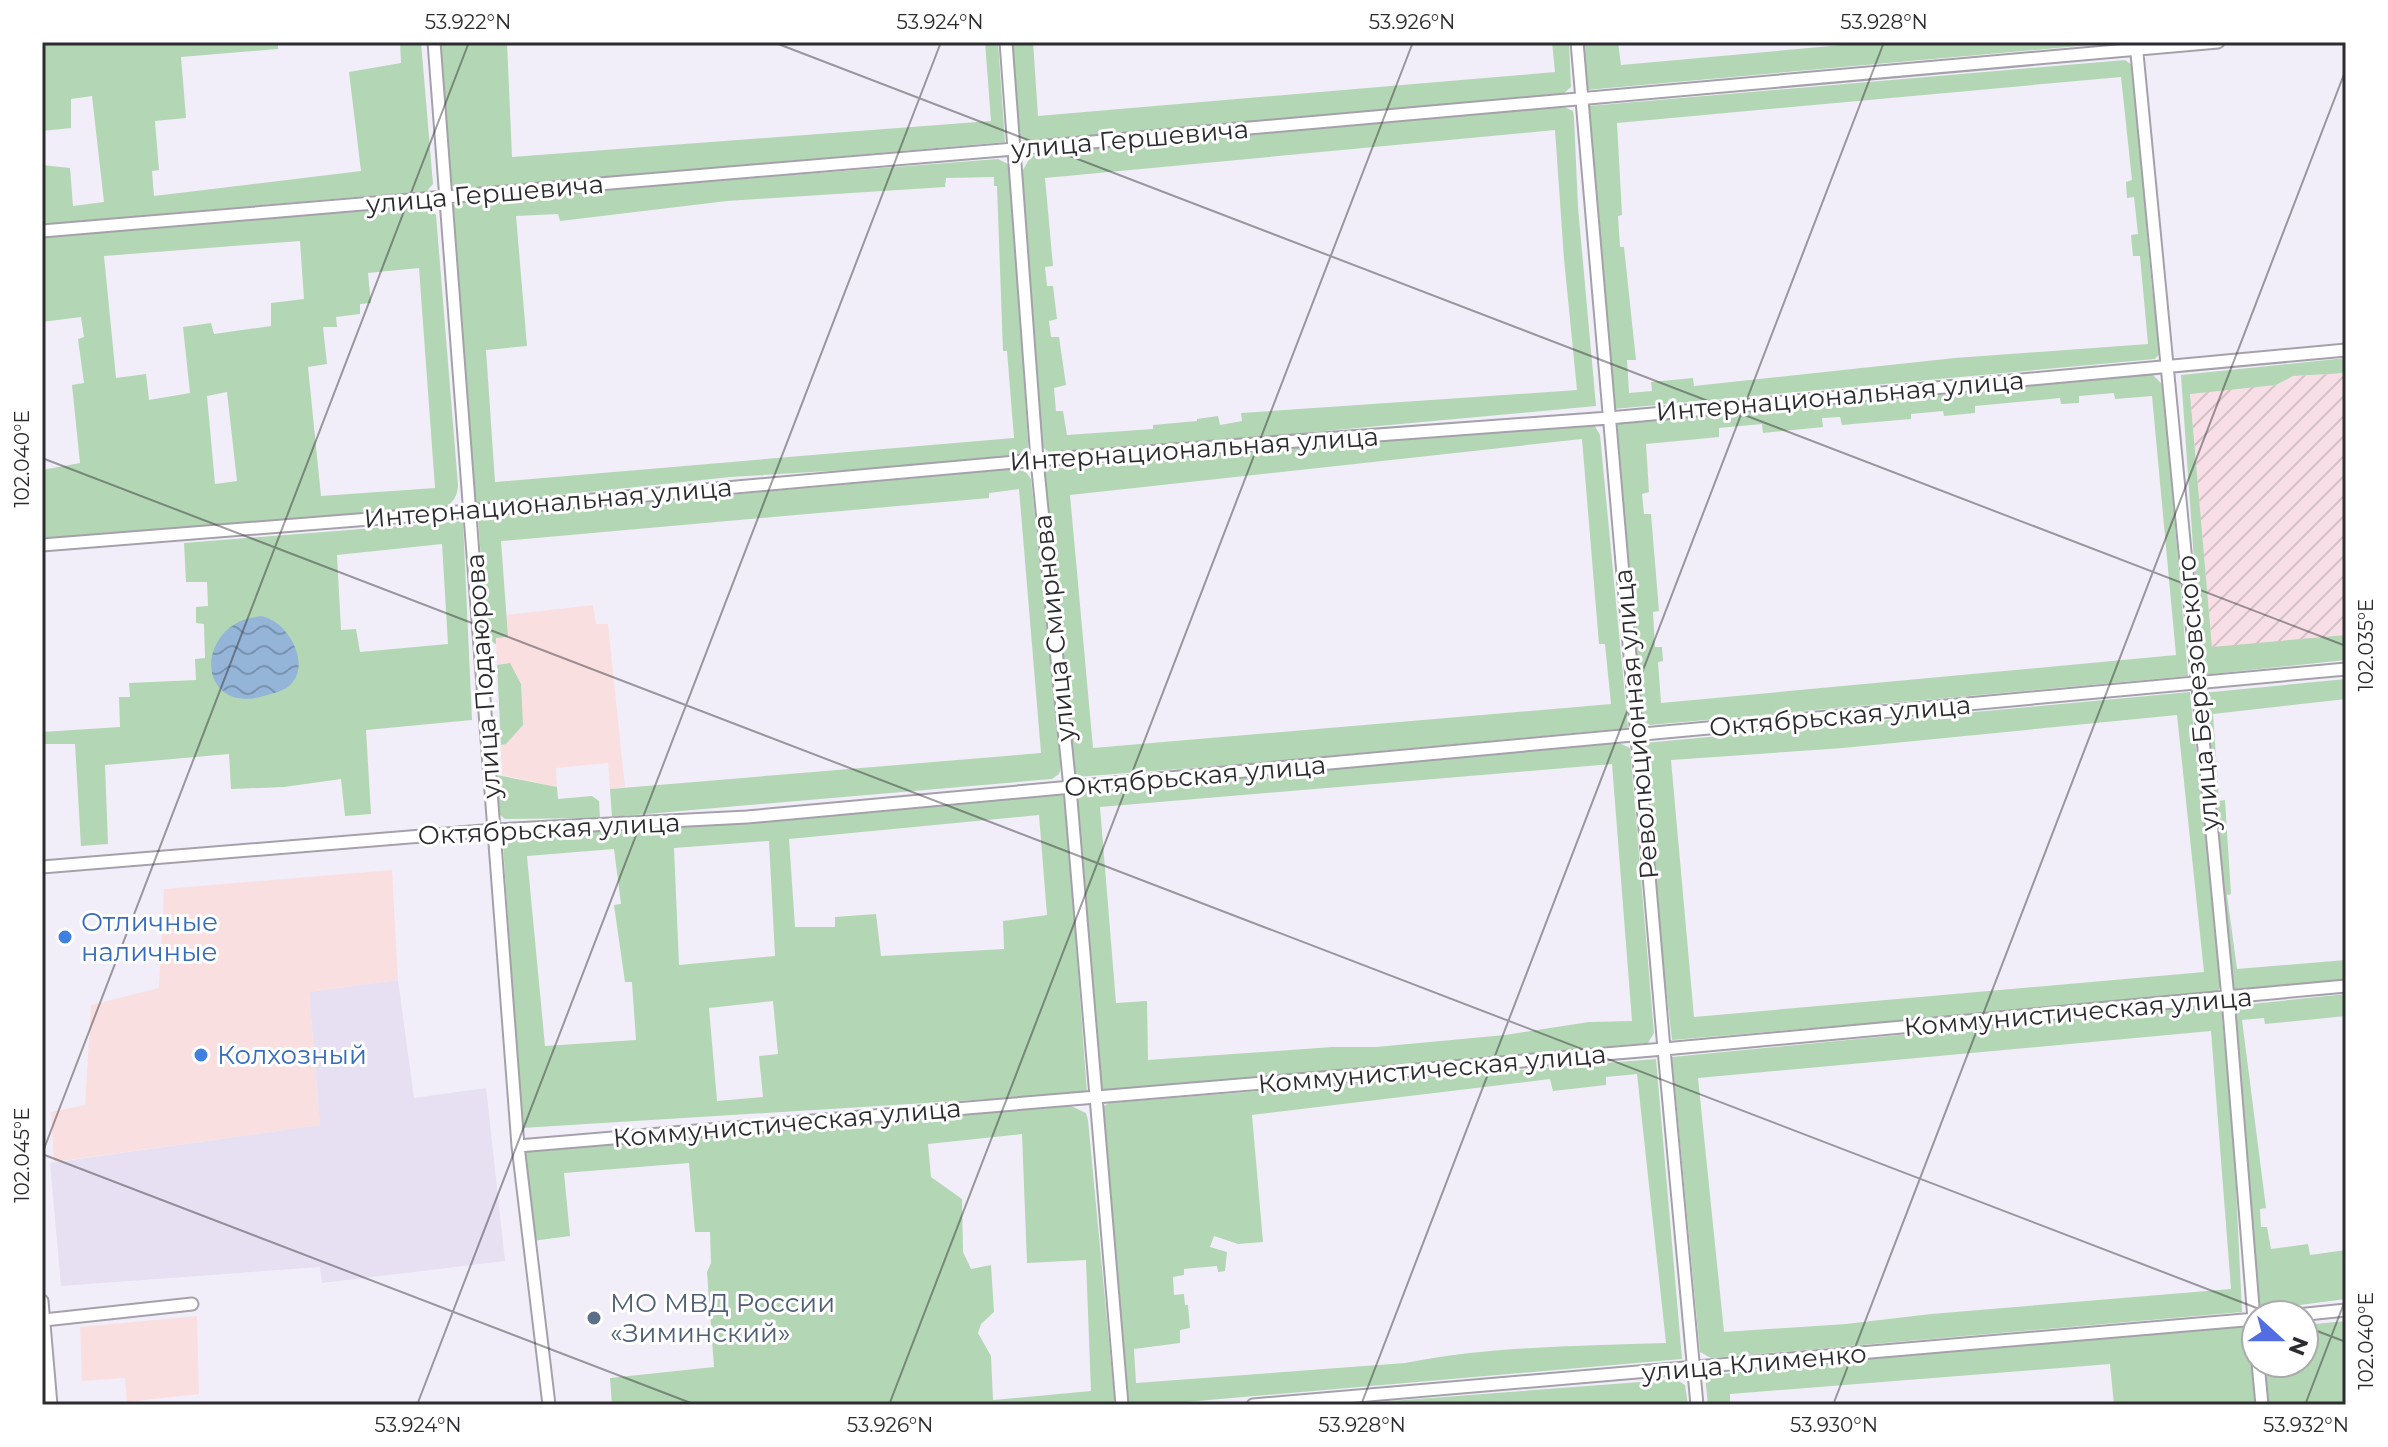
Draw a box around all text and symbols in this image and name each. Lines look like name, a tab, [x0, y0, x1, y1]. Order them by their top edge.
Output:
text: 53.922°N	[425, 10, 511, 34]
text: 53.924°N	[896, 10, 984, 34]
text: 53.926°N	[1369, 10, 1455, 34]
text: 53.928°N	[1840, 10, 1928, 34]
street label: улица Гершевича	[1009, 113, 1250, 165]
street label: улица Гершевича	[364, 168, 605, 220]
street label: Интернациональная улица	[1654, 364, 2026, 428]
text: 102.040°E	[10, 410, 34, 508]
street label: Интернациональная улица	[1008, 420, 1380, 478]
street label: Интернациональная улица	[362, 471, 734, 535]
street label: улица Смирнова	[1026, 513, 1082, 744]
street label: улица Подаюрова	[458, 552, 508, 801]
street label: улица Березовского	[2170, 554, 2226, 833]
street label: Революционная улица	[1606, 567, 1666, 881]
text: 102.035°E	[2354, 599, 2378, 691]
street label: Октябрьская улица	[1708, 689, 1972, 743]
street label: Октябрьская улица	[1063, 749, 1327, 803]
street label: Октябрьская улица	[417, 806, 681, 852]
place label: Отличные наличные	[81, 906, 218, 968]
marker: Отличные наличные	[56, 928, 74, 946]
street label: Коммунистическая улица	[1902, 981, 2254, 1043]
street label: Коммунистическая улица	[1256, 1038, 1608, 1100]
place label: Колхозный	[217, 1039, 367, 1071]
marker: Колхозный	[192, 1046, 210, 1064]
street label: Коммунистическая улица	[611, 1092, 963, 1154]
text: 102.045°E	[10, 1107, 34, 1203]
place label: МО МВД России «Зиминский»	[610, 1287, 835, 1349]
text: 102.040°E	[2354, 1292, 2378, 1390]
north arrow	[2240, 1299, 2320, 1379]
marker: МО МВД России «Зиминский»	[585, 1309, 603, 1327]
text: N	[2282, 1333, 2314, 1359]
street label: улица Клименко	[1639, 1337, 1868, 1389]
text: 53.924°N	[374, 1413, 462, 1437]
text: 53.926°N	[847, 1413, 933, 1437]
text: 53.928°N	[1318, 1413, 1406, 1437]
text: 53.930°N	[1790, 1413, 1878, 1437]
text: 53.932°N	[2263, 1413, 2349, 1437]

